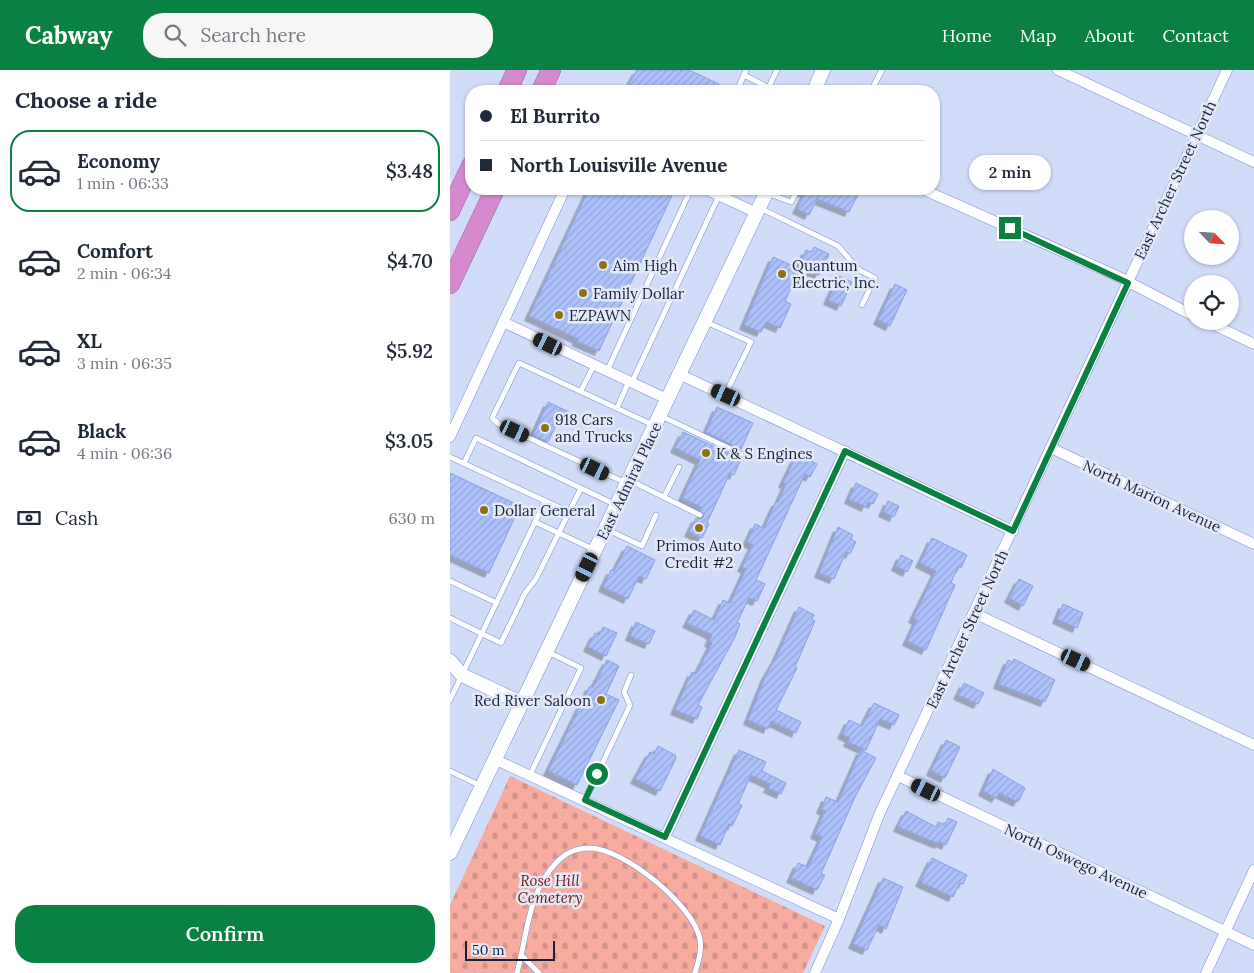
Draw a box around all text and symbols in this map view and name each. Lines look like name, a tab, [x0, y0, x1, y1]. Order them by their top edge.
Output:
search box	[143, 13, 493, 58]
text: Cabway	[25, 20, 113, 51]
icon: search	[161, 21, 189, 49]
text: Search here	[201, 23, 306, 47]
text: Home	[942, 24, 992, 47]
text: Map	[1020, 24, 1056, 47]
text: About	[1084, 24, 1134, 47]
text: Contact	[1162, 24, 1229, 47]
text: Choose a ride	[15, 86, 157, 114]
street label: East Archer Street North	[1130, 98, 1220, 262]
text: El Burrito	[510, 104, 600, 128]
icon: car	[17, 149, 62, 194]
text: Economy	[77, 149, 160, 173]
text: North Louisville Avenue	[510, 153, 728, 177]
callout: 2 min	[969, 156, 1051, 190]
text: $3.48	[386, 159, 433, 183]
text: 2 min	[989, 162, 1031, 182]
text: 1 min · 06:33	[77, 173, 169, 193]
north arrow	[1184, 210, 1239, 265]
map controls	[1184, 210, 1239, 330]
route end	[999, 217, 1021, 239]
icon: car	[17, 239, 62, 284]
text: Comfort	[77, 239, 153, 263]
text: $4.70	[387, 249, 433, 273]
place label: Aim High	[612, 256, 677, 275]
place label: Quantum Electric, Inc.	[792, 256, 879, 292]
marker: Aim High	[597, 259, 609, 271]
text: 2 min · 06:34	[77, 263, 172, 283]
marker: Quantum Electric, Inc.	[776, 268, 788, 280]
button: locate	[1184, 275, 1239, 330]
place label: Family Dollar	[593, 284, 685, 303]
marker: Family Dollar	[577, 287, 589, 299]
place label: EZPAWN	[569, 306, 631, 325]
marker: EZPAWN	[553, 309, 565, 321]
icon: car	[17, 329, 62, 374]
text: XL	[77, 329, 102, 353]
car	[531, 331, 564, 357]
text: $5.92	[386, 339, 433, 363]
text: 3 min · 06:35	[77, 353, 172, 373]
car	[709, 382, 742, 408]
place label: 918 Cars and Trucks	[555, 410, 633, 446]
car	[498, 418, 531, 444]
icon: car	[17, 419, 62, 464]
text: Black	[77, 419, 126, 443]
street label: East Admiral Place	[592, 419, 666, 543]
marker: 918 Cars and Trucks	[539, 422, 551, 434]
text: $3.05	[385, 429, 433, 453]
text: 4 min · 06:36	[77, 443, 172, 463]
place label: K & S Engines	[716, 444, 813, 463]
marker: K & S Engines	[700, 447, 712, 459]
car	[578, 456, 611, 482]
street label: North Marion Avenue	[1080, 456, 1224, 536]
place label: Dollar General	[494, 501, 595, 520]
icon: cash	[15, 504, 43, 532]
marker: Dollar General	[478, 504, 490, 516]
text: Cash	[55, 506, 98, 530]
text: 630 m	[388, 508, 435, 528]
marker: Primos Auto Credit #2	[693, 522, 705, 534]
place label: Primos Auto Credit #2	[656, 536, 742, 572]
street label: East Archer Street North	[922, 547, 1012, 711]
car	[573, 550, 600, 584]
car	[1059, 647, 1092, 673]
place label: Red River Saloon	[474, 691, 591, 710]
marker: Red River Saloon	[595, 694, 607, 706]
route start	[586, 763, 608, 785]
car	[909, 777, 942, 803]
street label: North Oswego Avenue	[1001, 819, 1151, 903]
park label: Rose Hill Cemetery	[517, 871, 583, 907]
button: Confirm	[15, 905, 435, 963]
scale bar	[465, 938, 555, 961]
text: 50 m	[472, 941, 505, 959]

